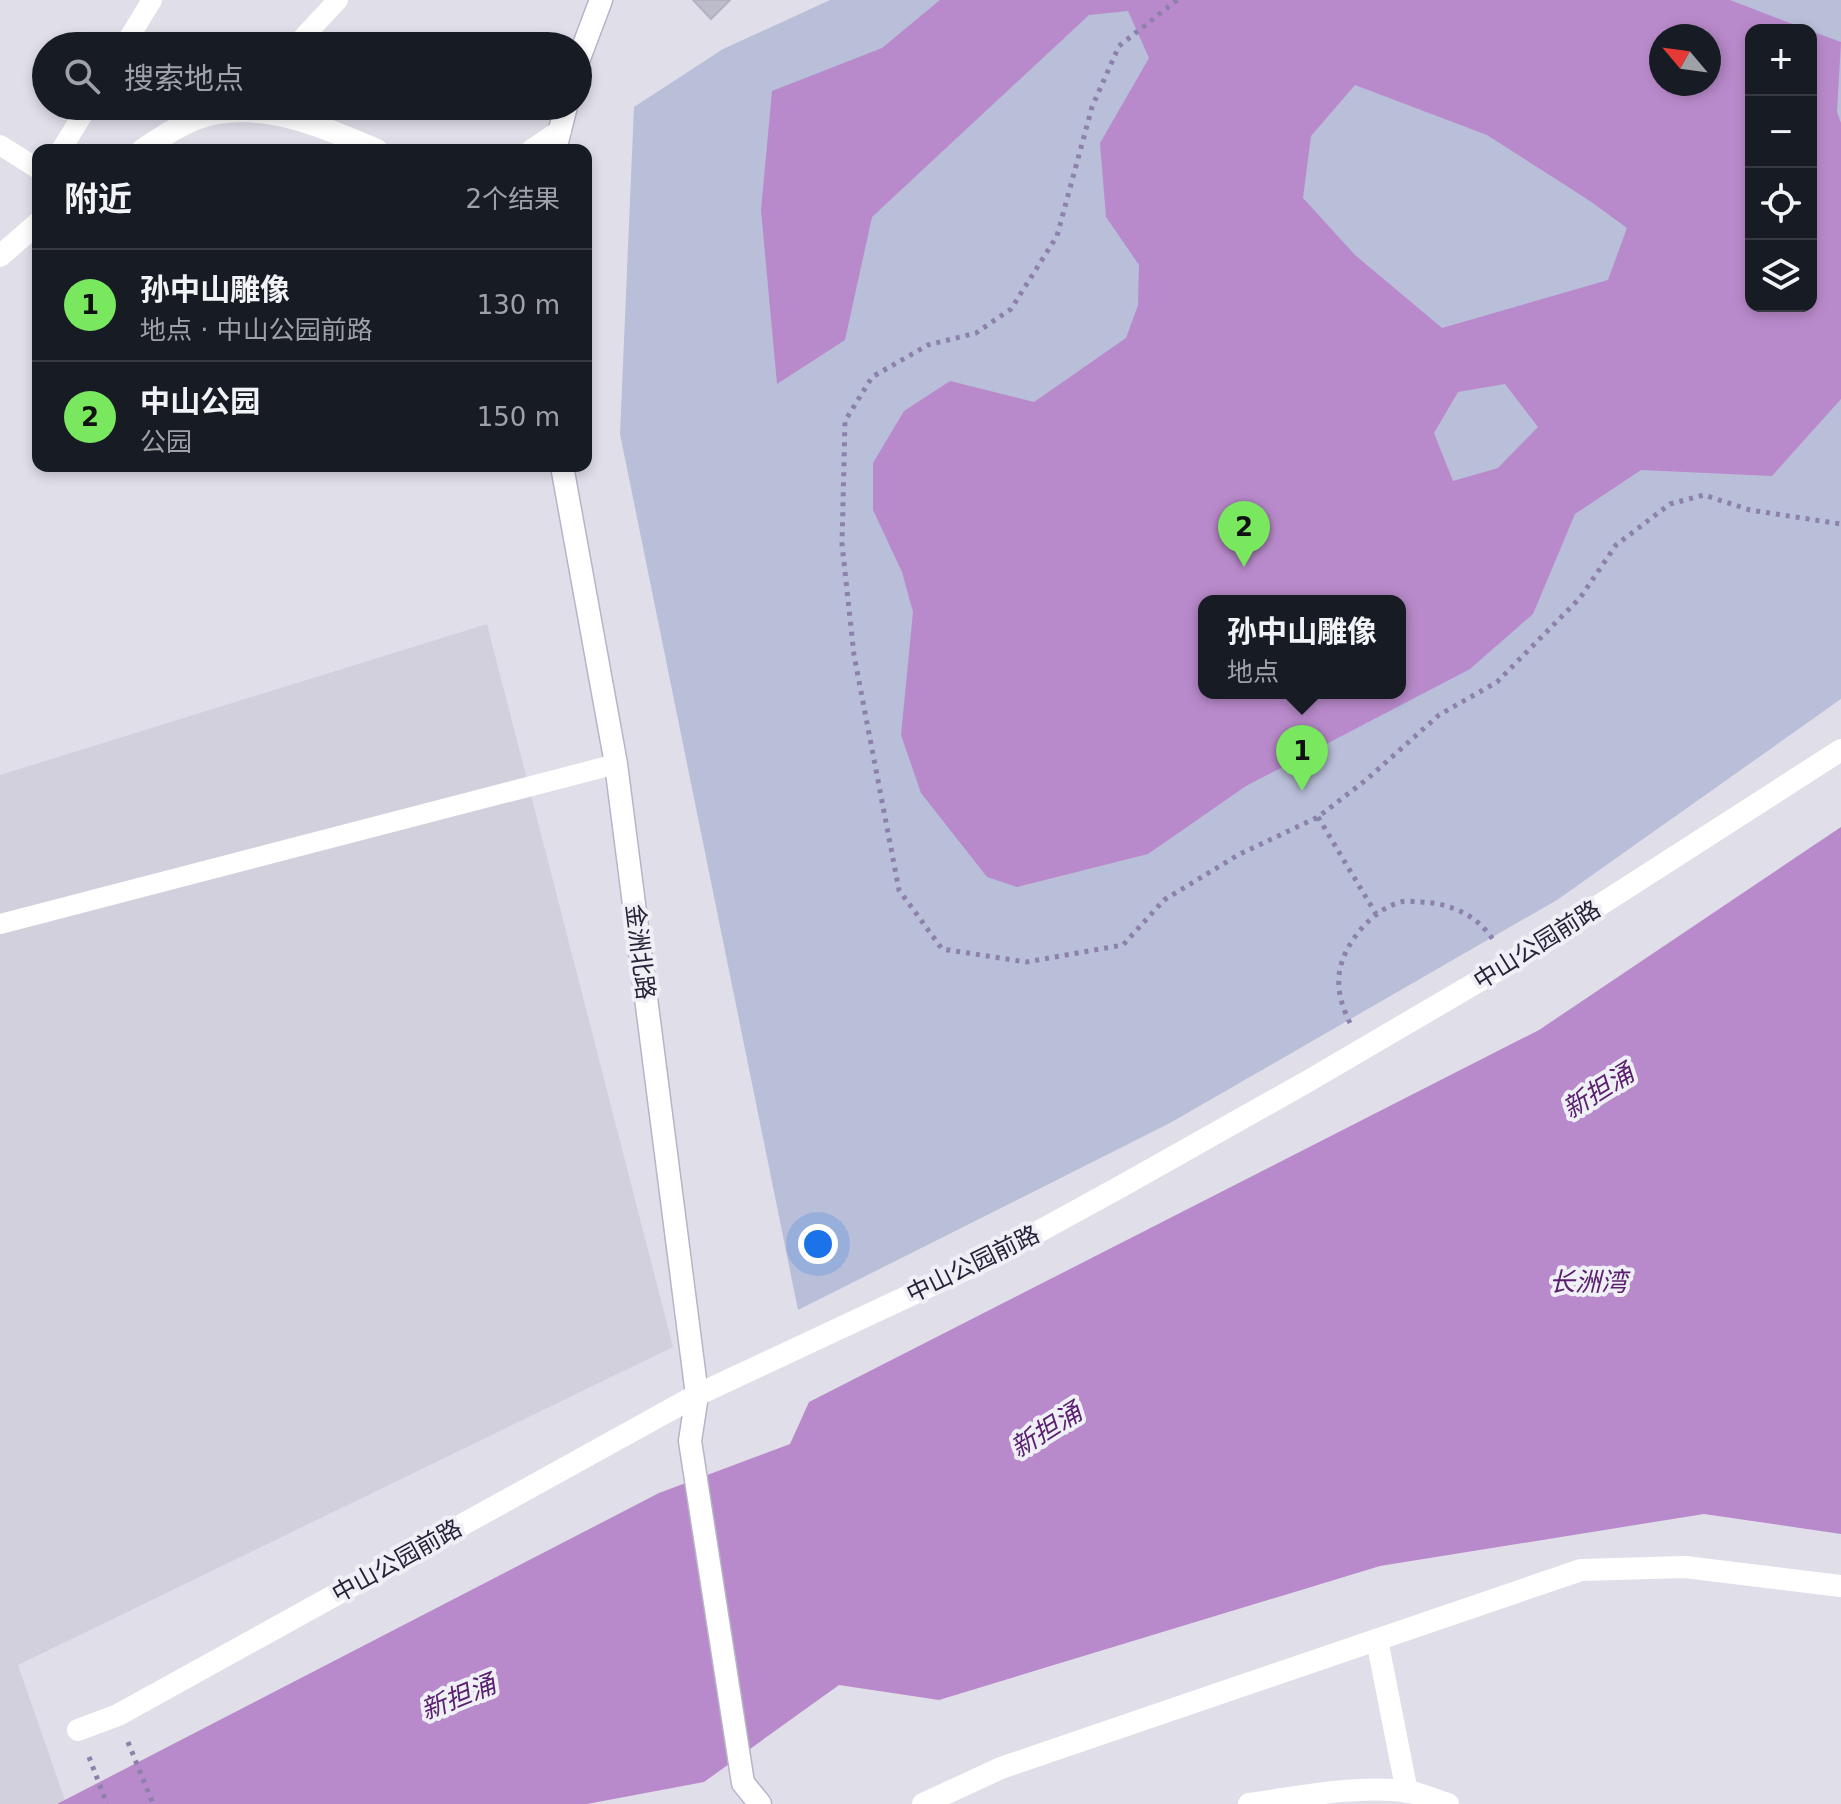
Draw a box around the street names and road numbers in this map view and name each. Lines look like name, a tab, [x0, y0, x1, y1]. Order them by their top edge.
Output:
street label: 中山公园前路	[1469, 895, 1605, 995]
street label: 金洲北路	[620, 903, 660, 1001]
street label: 中山公园前路	[902, 1220, 1044, 1308]
street label: 中山公园前路	[327, 1514, 467, 1608]

